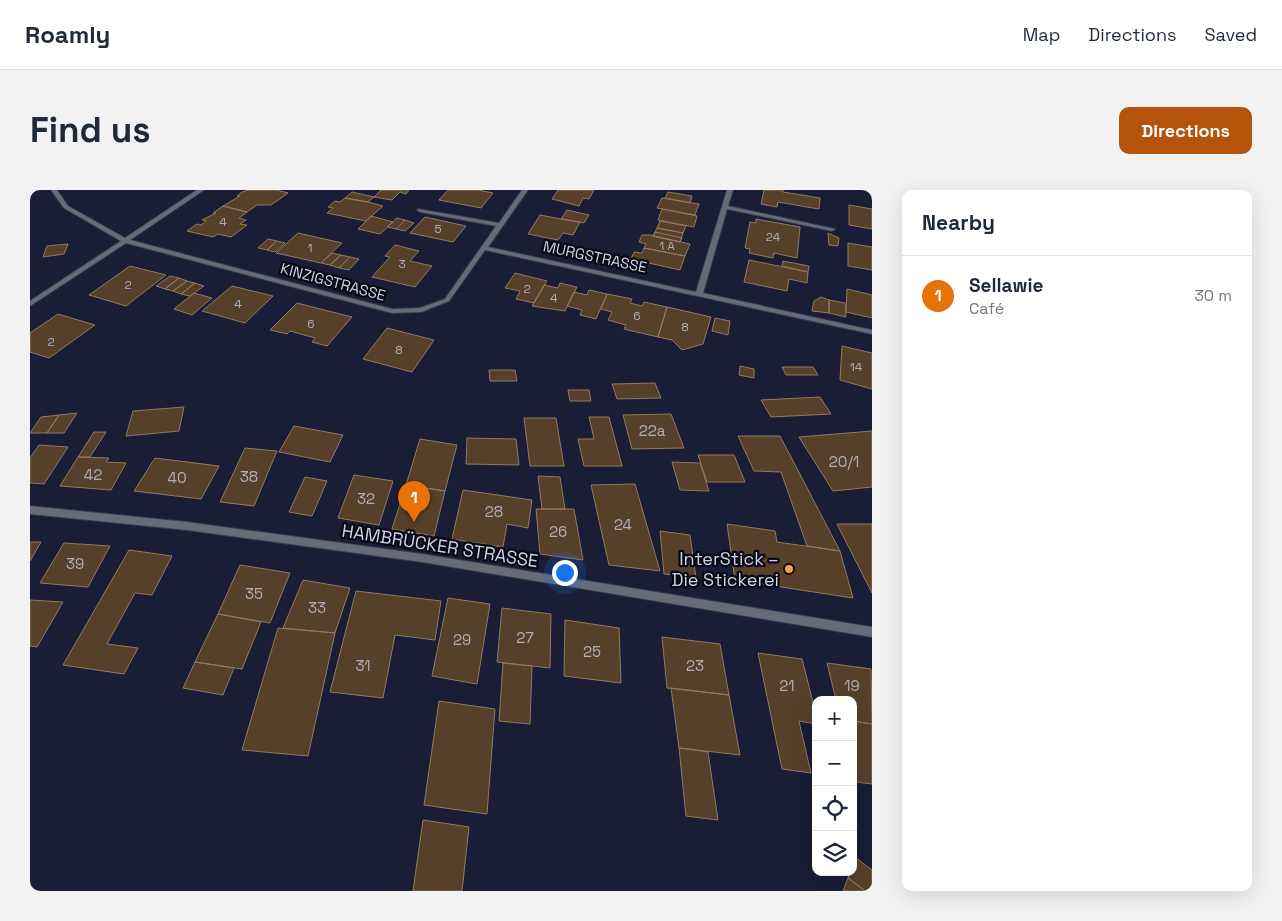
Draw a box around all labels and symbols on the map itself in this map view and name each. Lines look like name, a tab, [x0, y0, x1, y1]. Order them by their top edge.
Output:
house number: 4	[219, 214, 227, 230]
house number: 5	[434, 221, 442, 237]
house number: 24	[766, 229, 781, 245]
street label: MURGSTRASSE	[541, 236, 649, 277]
house number: 1 A	[659, 238, 675, 254]
house number: 1	[307, 240, 313, 256]
house number: 3	[398, 256, 406, 272]
street label: KINZIGSTRASSE	[278, 258, 388, 305]
house number: 2	[124, 277, 132, 293]
house number: 2	[523, 281, 531, 297]
house number: 4	[550, 290, 558, 306]
house number: 4	[234, 296, 242, 312]
house number: 6	[633, 308, 641, 324]
house number: 6	[307, 316, 315, 332]
house number: 8	[681, 319, 689, 335]
house number: 2	[47, 334, 55, 350]
house number: 8	[395, 342, 403, 358]
house number: 14	[850, 359, 863, 375]
house number: 22a	[639, 421, 666, 440]
house number: 20/1	[829, 452, 859, 471]
house number: 42	[84, 465, 102, 484]
house number: 38	[240, 467, 258, 486]
house number: 40	[168, 468, 187, 487]
pin: 1	[398, 481, 430, 522]
house number: 32	[357, 489, 375, 508]
house number: 28	[485, 502, 503, 521]
house number: 24	[614, 515, 632, 534]
street label: HAMBRÜCKER STRASSE	[340, 519, 540, 572]
house number: 26	[549, 522, 567, 541]
place label: InterStick – Die Stickerei	[672, 547, 779, 591]
house number: 39	[66, 554, 84, 573]
your location	[552, 560, 578, 586]
marker: InterStick – Die Stickerei	[783, 563, 795, 575]
house number: 35	[245, 584, 263, 603]
house number: 33	[308, 598, 326, 617]
house number: 27	[516, 628, 534, 647]
house number: 29	[453, 630, 471, 649]
house number: 25	[583, 642, 601, 661]
house number: 31	[355, 656, 371, 675]
house number: 23	[686, 656, 704, 675]
house number: 21	[779, 676, 795, 695]
house number: 19	[844, 676, 860, 695]

